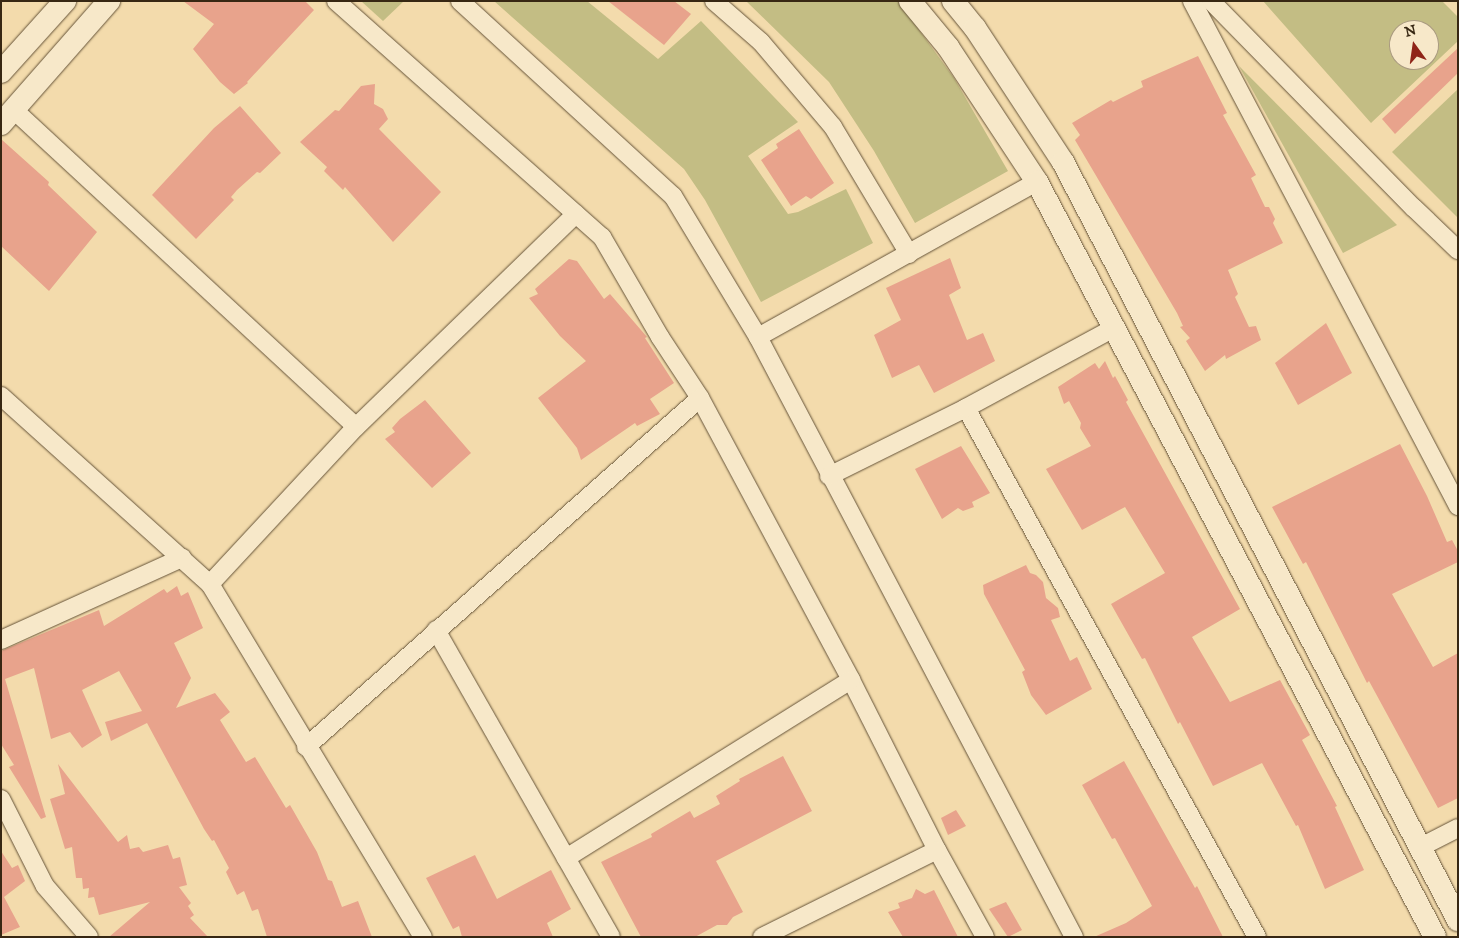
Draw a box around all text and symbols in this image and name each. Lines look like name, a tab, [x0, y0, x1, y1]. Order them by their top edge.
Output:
north arrow	[1389, 20, 1439, 70]
text: N	[1403, 21, 1418, 42]

